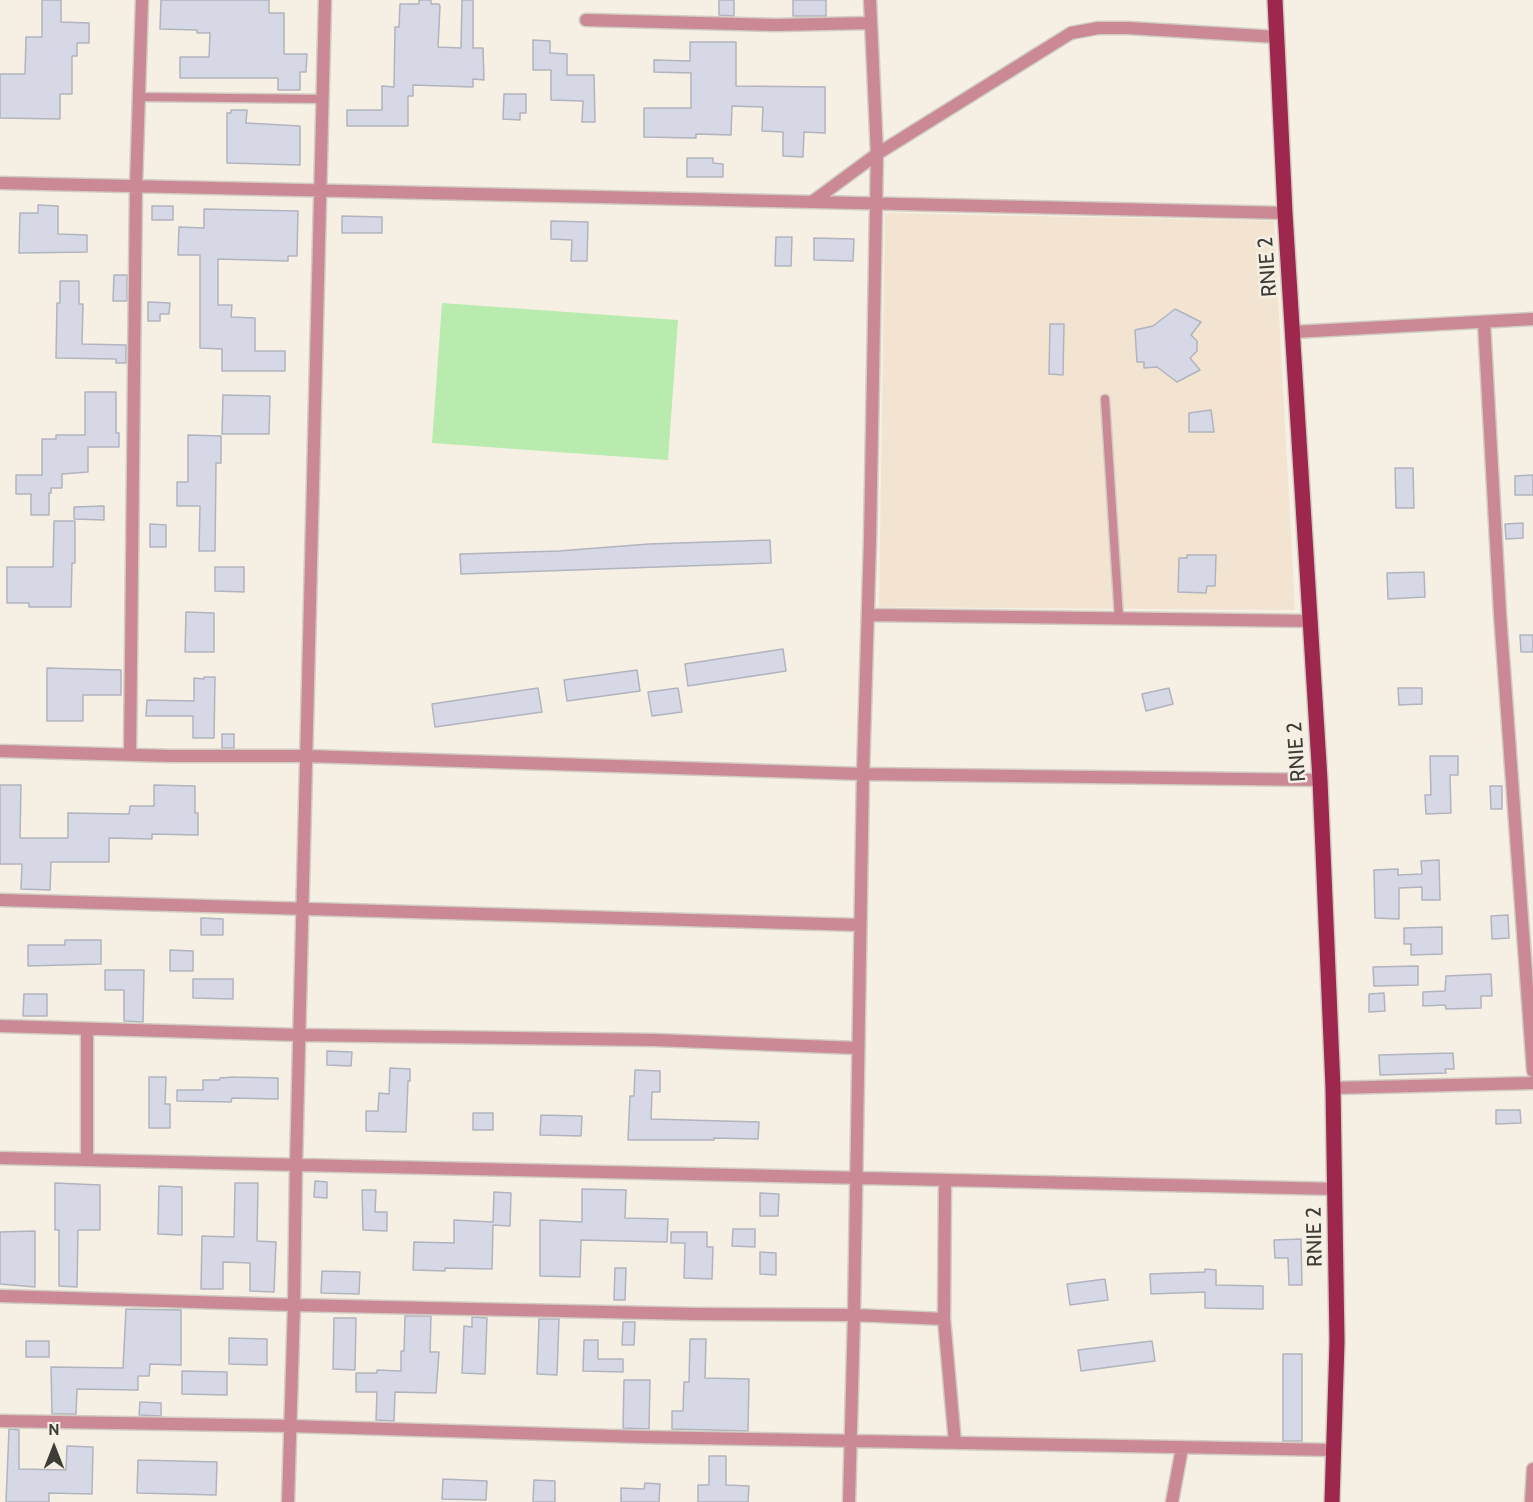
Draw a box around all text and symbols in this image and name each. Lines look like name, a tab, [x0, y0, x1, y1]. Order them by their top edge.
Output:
street label: RNIE 2	[1253, 236, 1283, 298]
street label: RNIE 2	[1282, 721, 1312, 783]
street label: RNIE 2	[1302, 1207, 1328, 1267]
north arrow	[24, 1418, 84, 1478]
text: N	[48, 1420, 60, 1439]

